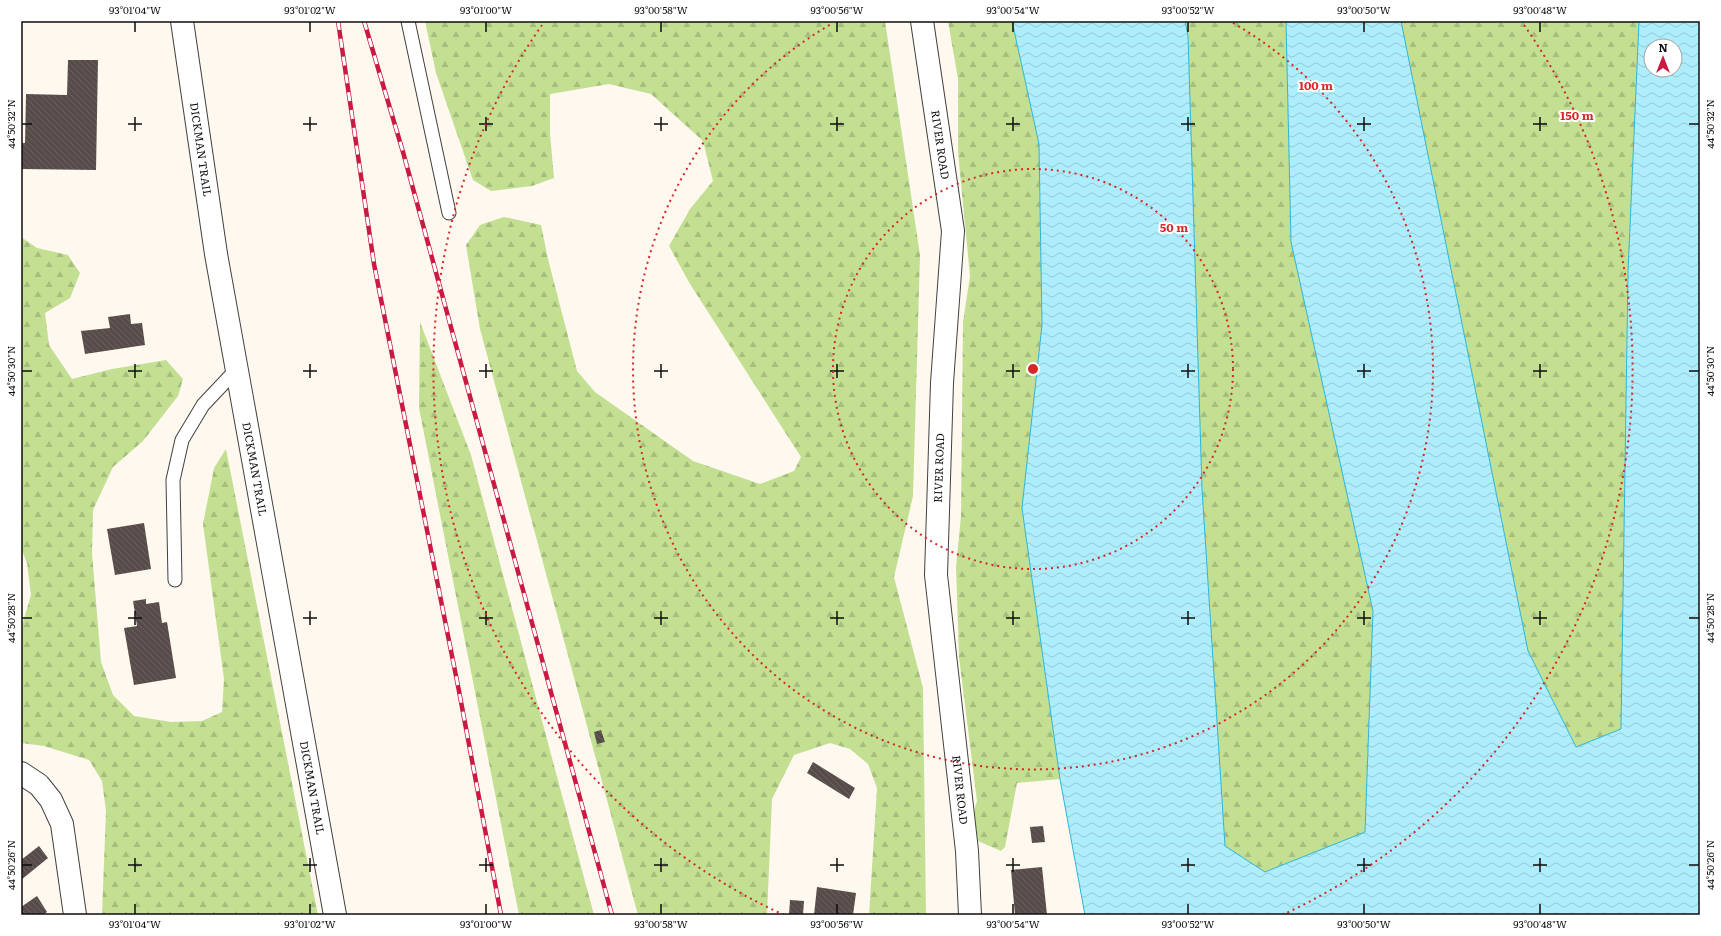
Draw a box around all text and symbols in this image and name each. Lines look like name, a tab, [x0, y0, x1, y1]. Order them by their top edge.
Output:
text: 93°01'04"W	[109, 2, 161, 17]
text: 93°01'02"W	[284, 2, 336, 17]
text: 93°01'00"W	[460, 2, 512, 17]
text: 93°00'58"W	[634, 2, 688, 17]
text: 93°00'56"W	[810, 2, 864, 17]
text: 93°00'54"W	[986, 2, 1040, 17]
text: 93°00'52"W	[1162, 2, 1214, 17]
text: 93°00'50"W	[1337, 2, 1391, 17]
text: 93°00'48"W	[1513, 2, 1567, 17]
north arrow	[1643, 38, 1683, 78]
text: N	[1658, 39, 1668, 55]
text: 100 m	[1299, 76, 1333, 94]
text: 44°50'32"N	[3, 99, 18, 149]
text: 44°50'32"N	[1702, 99, 1717, 149]
street label: DICKMAN TRAIL	[187, 101, 217, 198]
text: 150 m	[1560, 106, 1594, 124]
street label: RIVER ROAD	[928, 109, 954, 180]
text: 50 m	[1160, 218, 1188, 236]
text: 44°50'30"N	[3, 346, 18, 396]
text: 44°50'30"N	[1702, 346, 1717, 396]
centre of rings	[1026, 362, 1040, 376]
street label: DICKMAN TRAIL	[239, 421, 272, 517]
street label: RIVER ROAD	[929, 433, 947, 503]
text: 44°50'28"N	[3, 593, 18, 643]
text: 44°50'28"N	[1702, 593, 1717, 643]
street label: DICKMAN TRAIL	[297, 740, 329, 836]
street label: RIVER ROAD	[949, 754, 973, 825]
text: 44°50'26"N	[3, 840, 18, 890]
text: 44°50'26"N	[1702, 840, 1717, 890]
text: 93°01'04"W	[109, 916, 161, 931]
text: 93°01'02"W	[284, 916, 336, 931]
text: 93°01'00"W	[460, 916, 512, 931]
text: 93°00'58"W	[634, 916, 688, 931]
text: 93°00'56"W	[810, 916, 864, 931]
text: 93°00'54"W	[986, 916, 1040, 931]
text: 93°00'52"W	[1162, 916, 1214, 931]
text: 93°00'50"W	[1337, 916, 1391, 931]
text: 93°00'48"W	[1513, 916, 1567, 931]

